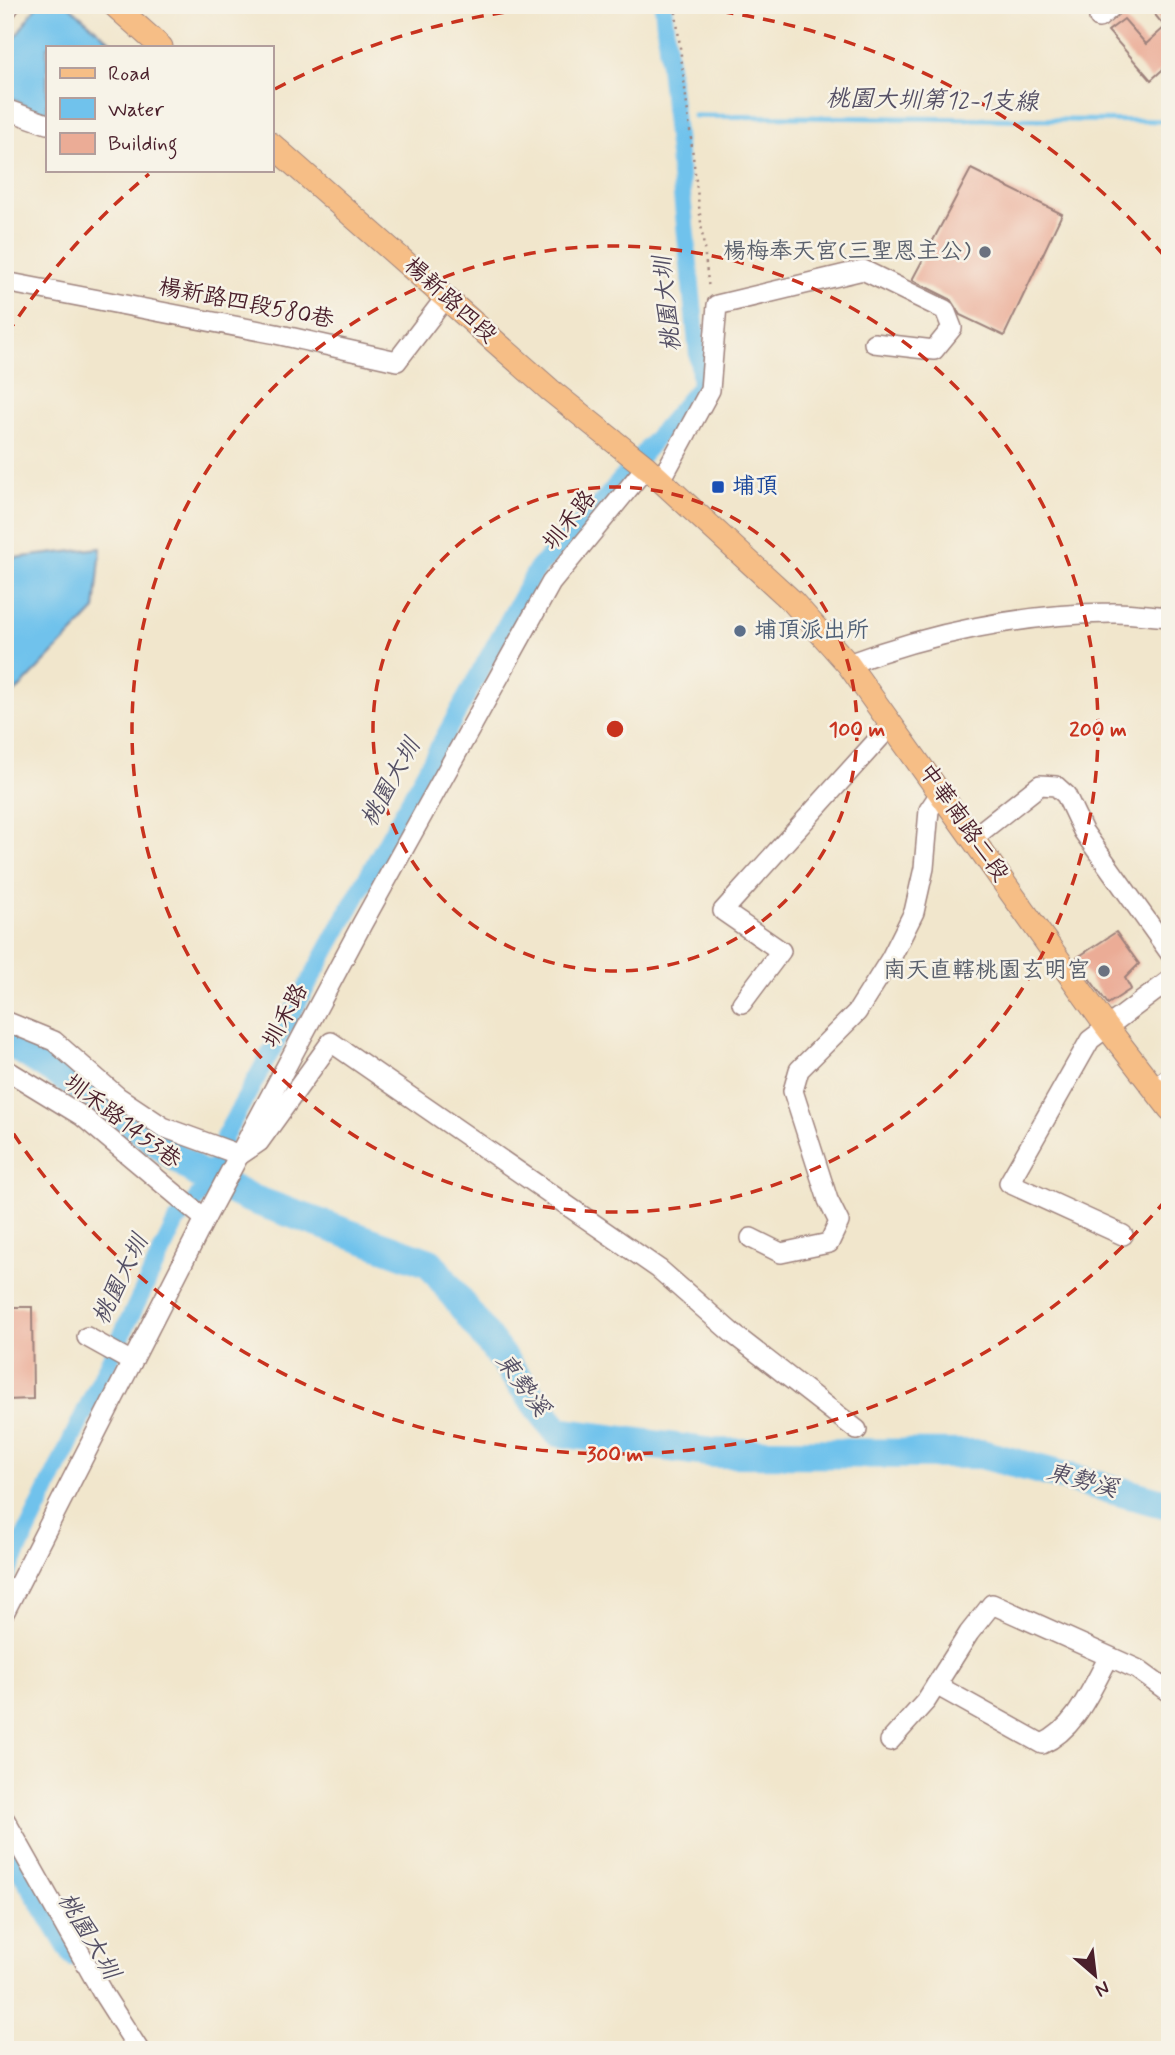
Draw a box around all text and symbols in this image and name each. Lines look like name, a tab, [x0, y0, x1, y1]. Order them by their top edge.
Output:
legend	[46, 46, 273, 172]
text: Road	[108, 60, 150, 88]
water label: 桃園大圳第12-1支線	[825, 84, 1041, 118]
text: Water	[108, 96, 164, 124]
text: Building	[108, 130, 178, 160]
place label: 楊梅奉天宮(三聖恩主公)	[723, 237, 971, 267]
marker: 楊梅奉天宮(三聖恩主公)	[977, 244, 993, 260]
street label: 楊新路四段	[397, 251, 503, 351]
water label: 桃園大圳	[647, 252, 688, 353]
street label: 楊新路四段580巷	[156, 272, 337, 336]
place label: 埔頂	[732, 472, 778, 502]
marker: 埔頂	[710, 479, 726, 495]
street label: 圳禾路	[537, 485, 603, 557]
place label: 埔頂派出所	[754, 616, 869, 646]
marker: 埔頂派出所	[732, 623, 748, 639]
text: 100 m	[829, 716, 885, 744]
text: 200 m	[1069, 716, 1127, 744]
centre of rings	[603, 717, 627, 741]
water label: 桃園大圳	[354, 731, 429, 832]
street label: 中華南路二段	[911, 758, 1015, 888]
place label: 南天直轄桃園玄明宮	[883, 956, 1090, 986]
marker: 南天直轄桃園玄明宮	[1096, 963, 1112, 979]
street label: 圳禾路	[257, 978, 315, 1054]
street label: 圳禾路1453巷	[57, 1068, 187, 1177]
water label: 桃園大圳	[86, 1227, 157, 1330]
water label: 東勢溪	[488, 1347, 557, 1425]
text: 300 m	[587, 1441, 644, 1469]
water label: 東勢溪	[1043, 1457, 1123, 1506]
water label: 桃園大圳	[50, 1887, 128, 1988]
north arrow	[1060, 1940, 1130, 2010]
text: N	[1091, 1975, 1114, 2003]

